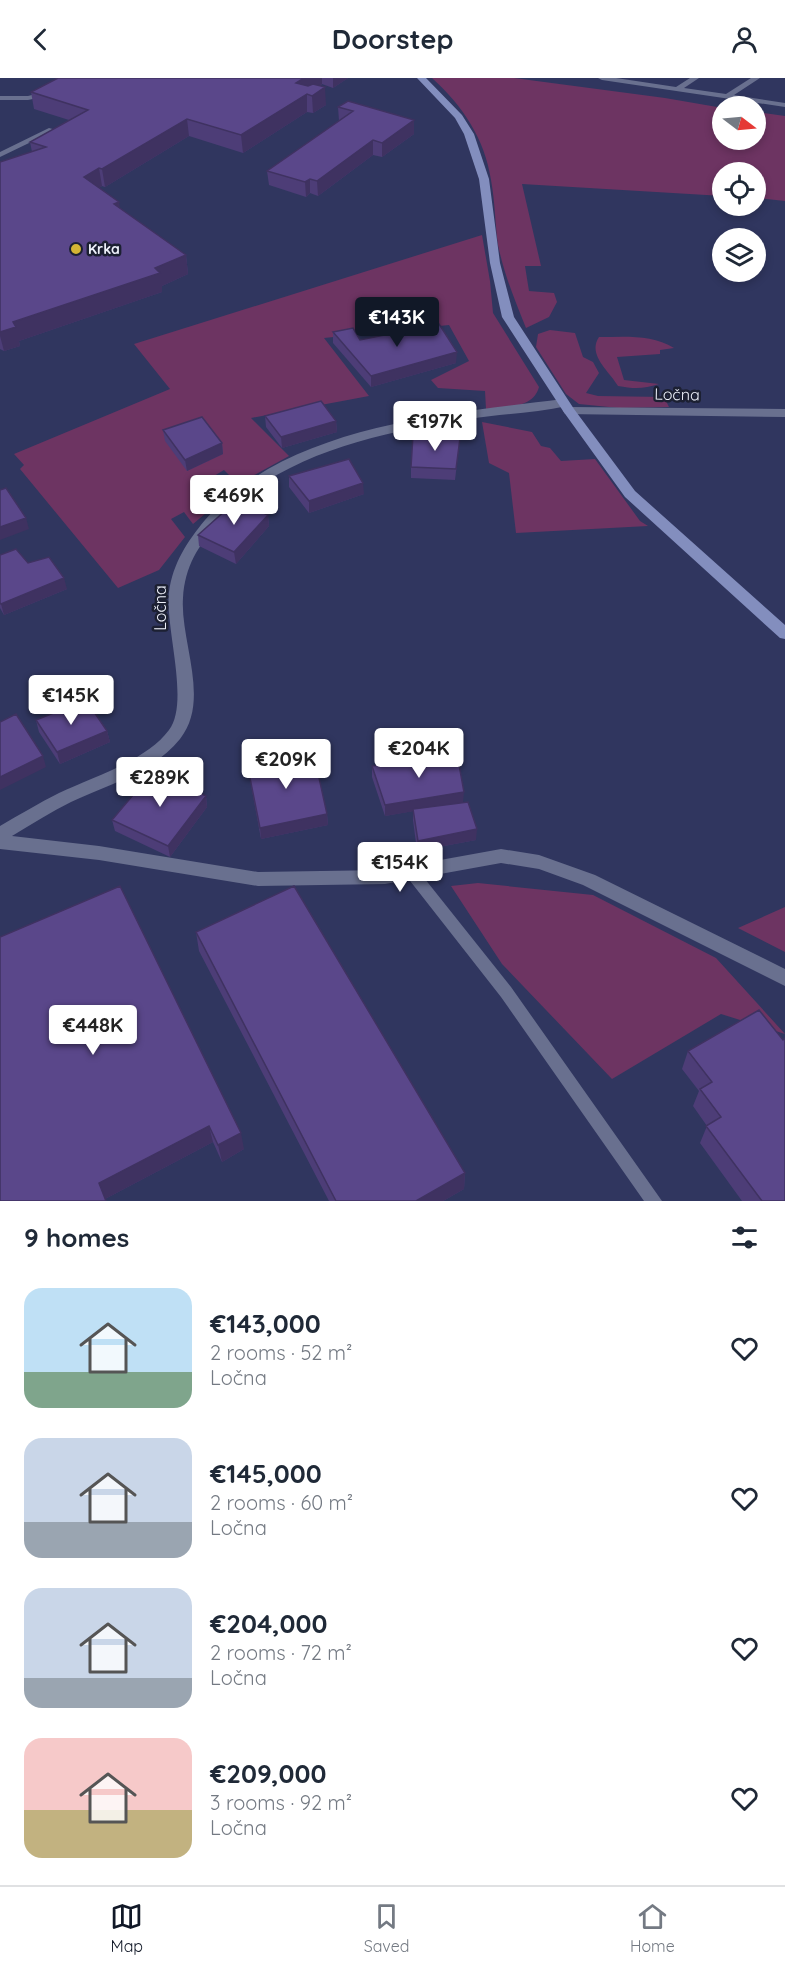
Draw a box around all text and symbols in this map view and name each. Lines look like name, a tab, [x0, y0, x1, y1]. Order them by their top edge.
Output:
text: Doorstep	[332, 22, 453, 56]
icon: back	[24, 23, 57, 56]
icon: person	[728, 23, 761, 56]
north arrow	[712, 96, 766, 150]
map controls	[712, 96, 766, 282]
button: locate	[712, 162, 766, 216]
button: layers	[712, 228, 766, 282]
place label: Krka	[88, 240, 120, 258]
marker: Krka	[69, 242, 83, 256]
pin: €143K	[355, 297, 439, 348]
text: €143K	[369, 304, 425, 329]
street label: Ločna	[654, 384, 700, 404]
pin: €197K	[393, 401, 477, 452]
text: €197K	[407, 408, 463, 433]
pin: €469K	[192, 475, 276, 526]
text: €469K	[204, 482, 264, 507]
street label: Ločna	[150, 585, 170, 631]
pin: €145K	[29, 675, 113, 726]
text: €145K	[43, 682, 99, 707]
pin: €204K	[377, 728, 461, 779]
text: €204K	[388, 735, 450, 760]
pin: €209K	[244, 739, 328, 790]
text: €209K	[256, 746, 316, 771]
pin: €289K	[118, 757, 202, 808]
text: €289K	[130, 764, 190, 789]
pin: €154K	[358, 842, 442, 893]
text: €154K	[372, 849, 428, 874]
pin: €448K	[51, 1005, 135, 1056]
text: €448K	[63, 1012, 123, 1037]
text: 9 homes	[24, 1221, 129, 1254]
icon: filters	[728, 1221, 761, 1254]
text: €143,000	[210, 1307, 321, 1340]
icon: home	[72, 1312, 144, 1384]
icon: heart	[728, 1332, 761, 1365]
text: 2 rooms · 52 m²	[210, 1340, 352, 1365]
text: Ločna	[210, 1365, 267, 1390]
text: €145,000	[210, 1457, 322, 1490]
icon: home	[72, 1462, 144, 1534]
icon: heart	[728, 1482, 761, 1515]
text: 2 rooms · 60 m²	[210, 1490, 353, 1515]
text: Ločna	[210, 1515, 267, 1540]
text: €204,000	[210, 1607, 327, 1640]
icon: home	[72, 1612, 144, 1684]
icon: heart	[728, 1632, 761, 1665]
text: 2 rooms · 72 m²	[210, 1640, 352, 1665]
text: Ločna	[210, 1665, 267, 1690]
text: €209,000	[210, 1757, 326, 1790]
icon: home	[72, 1762, 144, 1834]
icon: heart	[728, 1782, 761, 1815]
text: 3 rooms · 92 m²	[210, 1790, 352, 1815]
text: Ločna	[210, 1815, 267, 1840]
tab: Map	[110, 1900, 143, 1956]
tab: Saved	[364, 1900, 409, 1956]
tab: Home	[630, 1900, 675, 1956]

